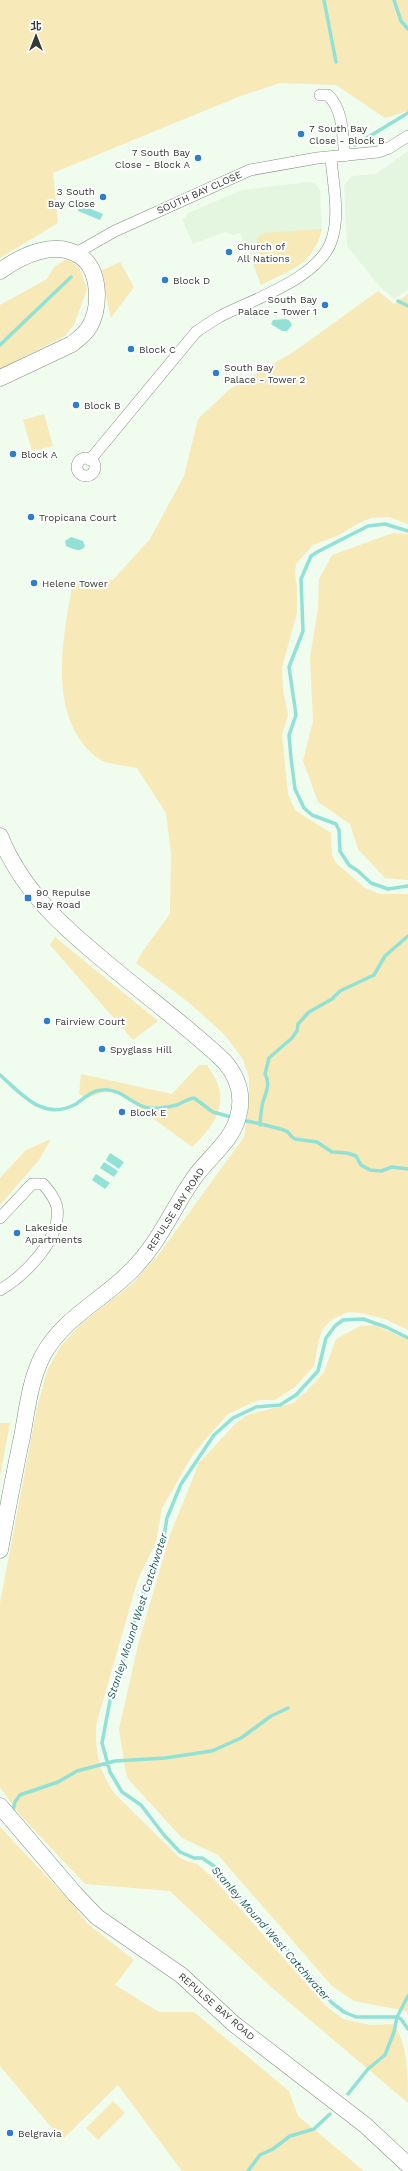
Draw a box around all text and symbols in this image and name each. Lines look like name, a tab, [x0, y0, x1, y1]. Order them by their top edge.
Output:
north arrow	[16, 16, 56, 56]
text: 北	[31, 20, 42, 33]
place label: 7 South Bay Close - Block B	[309, 123, 384, 146]
marker: 7 South Bay Close - Block B	[296, 129, 306, 139]
place label: 7 South Bay Close - Block A	[115, 147, 191, 170]
marker: 7 South Bay Close - Block A	[193, 153, 203, 163]
street label: SOUTH BAY CLOSE	[155, 169, 243, 216]
place label: 3 South Bay Close	[48, 186, 95, 209]
marker: 3 South Bay Close	[98, 192, 108, 202]
place label: Church of All Nations	[237, 241, 290, 264]
marker: Church of All Nations	[224, 247, 234, 257]
marker: Block D	[160, 275, 170, 285]
place label: Block D	[173, 275, 210, 286]
place label: South Bay Palace - Tower 1	[238, 294, 318, 317]
marker: South Bay Palace - Tower 1	[320, 300, 330, 310]
marker: Block C	[126, 344, 136, 354]
place label: Block C	[139, 344, 176, 355]
place label: South Bay Palace - Tower 2	[224, 362, 306, 385]
marker: South Bay Palace - Tower 2	[211, 368, 221, 378]
marker: Block B	[71, 400, 81, 410]
place label: Block B	[84, 400, 121, 411]
marker: Block A	[8, 449, 18, 459]
place label: Block A	[21, 449, 58, 460]
marker: Tropicana Court	[26, 512, 36, 522]
place label: Tropicana Court	[39, 512, 117, 523]
marker: Helene Tower	[29, 578, 39, 588]
place label: Helene Tower	[42, 578, 108, 589]
place label: 90 Repulse Bay Road	[36, 887, 91, 910]
marker: 90 Repulse Bay Road	[23, 893, 33, 903]
marker: Fairview Court	[42, 1016, 52, 1026]
place label: Fairview Court	[55, 1016, 126, 1027]
marker: Spyglass Hill	[97, 1044, 107, 1054]
place label: Spyglass Hill	[110, 1044, 172, 1055]
marker: Block E	[117, 1107, 127, 1117]
place label: Block E	[130, 1107, 166, 1118]
street label: REPULSE BAY ROAD	[144, 1166, 206, 1253]
place label: Lakeside Apartments	[25, 1222, 82, 1245]
marker: Lakeside Apartments	[12, 1228, 22, 1238]
water label: Stanley Mound West Catchwater	[104, 1531, 171, 1701]
water label: Stanley Mound West Catchwater	[209, 1864, 333, 2004]
street label: REPULSE BAY ROAD	[176, 1970, 257, 2042]
marker: Belgravia	[5, 2128, 15, 2138]
place label: Belgravia	[18, 2128, 62, 2139]

